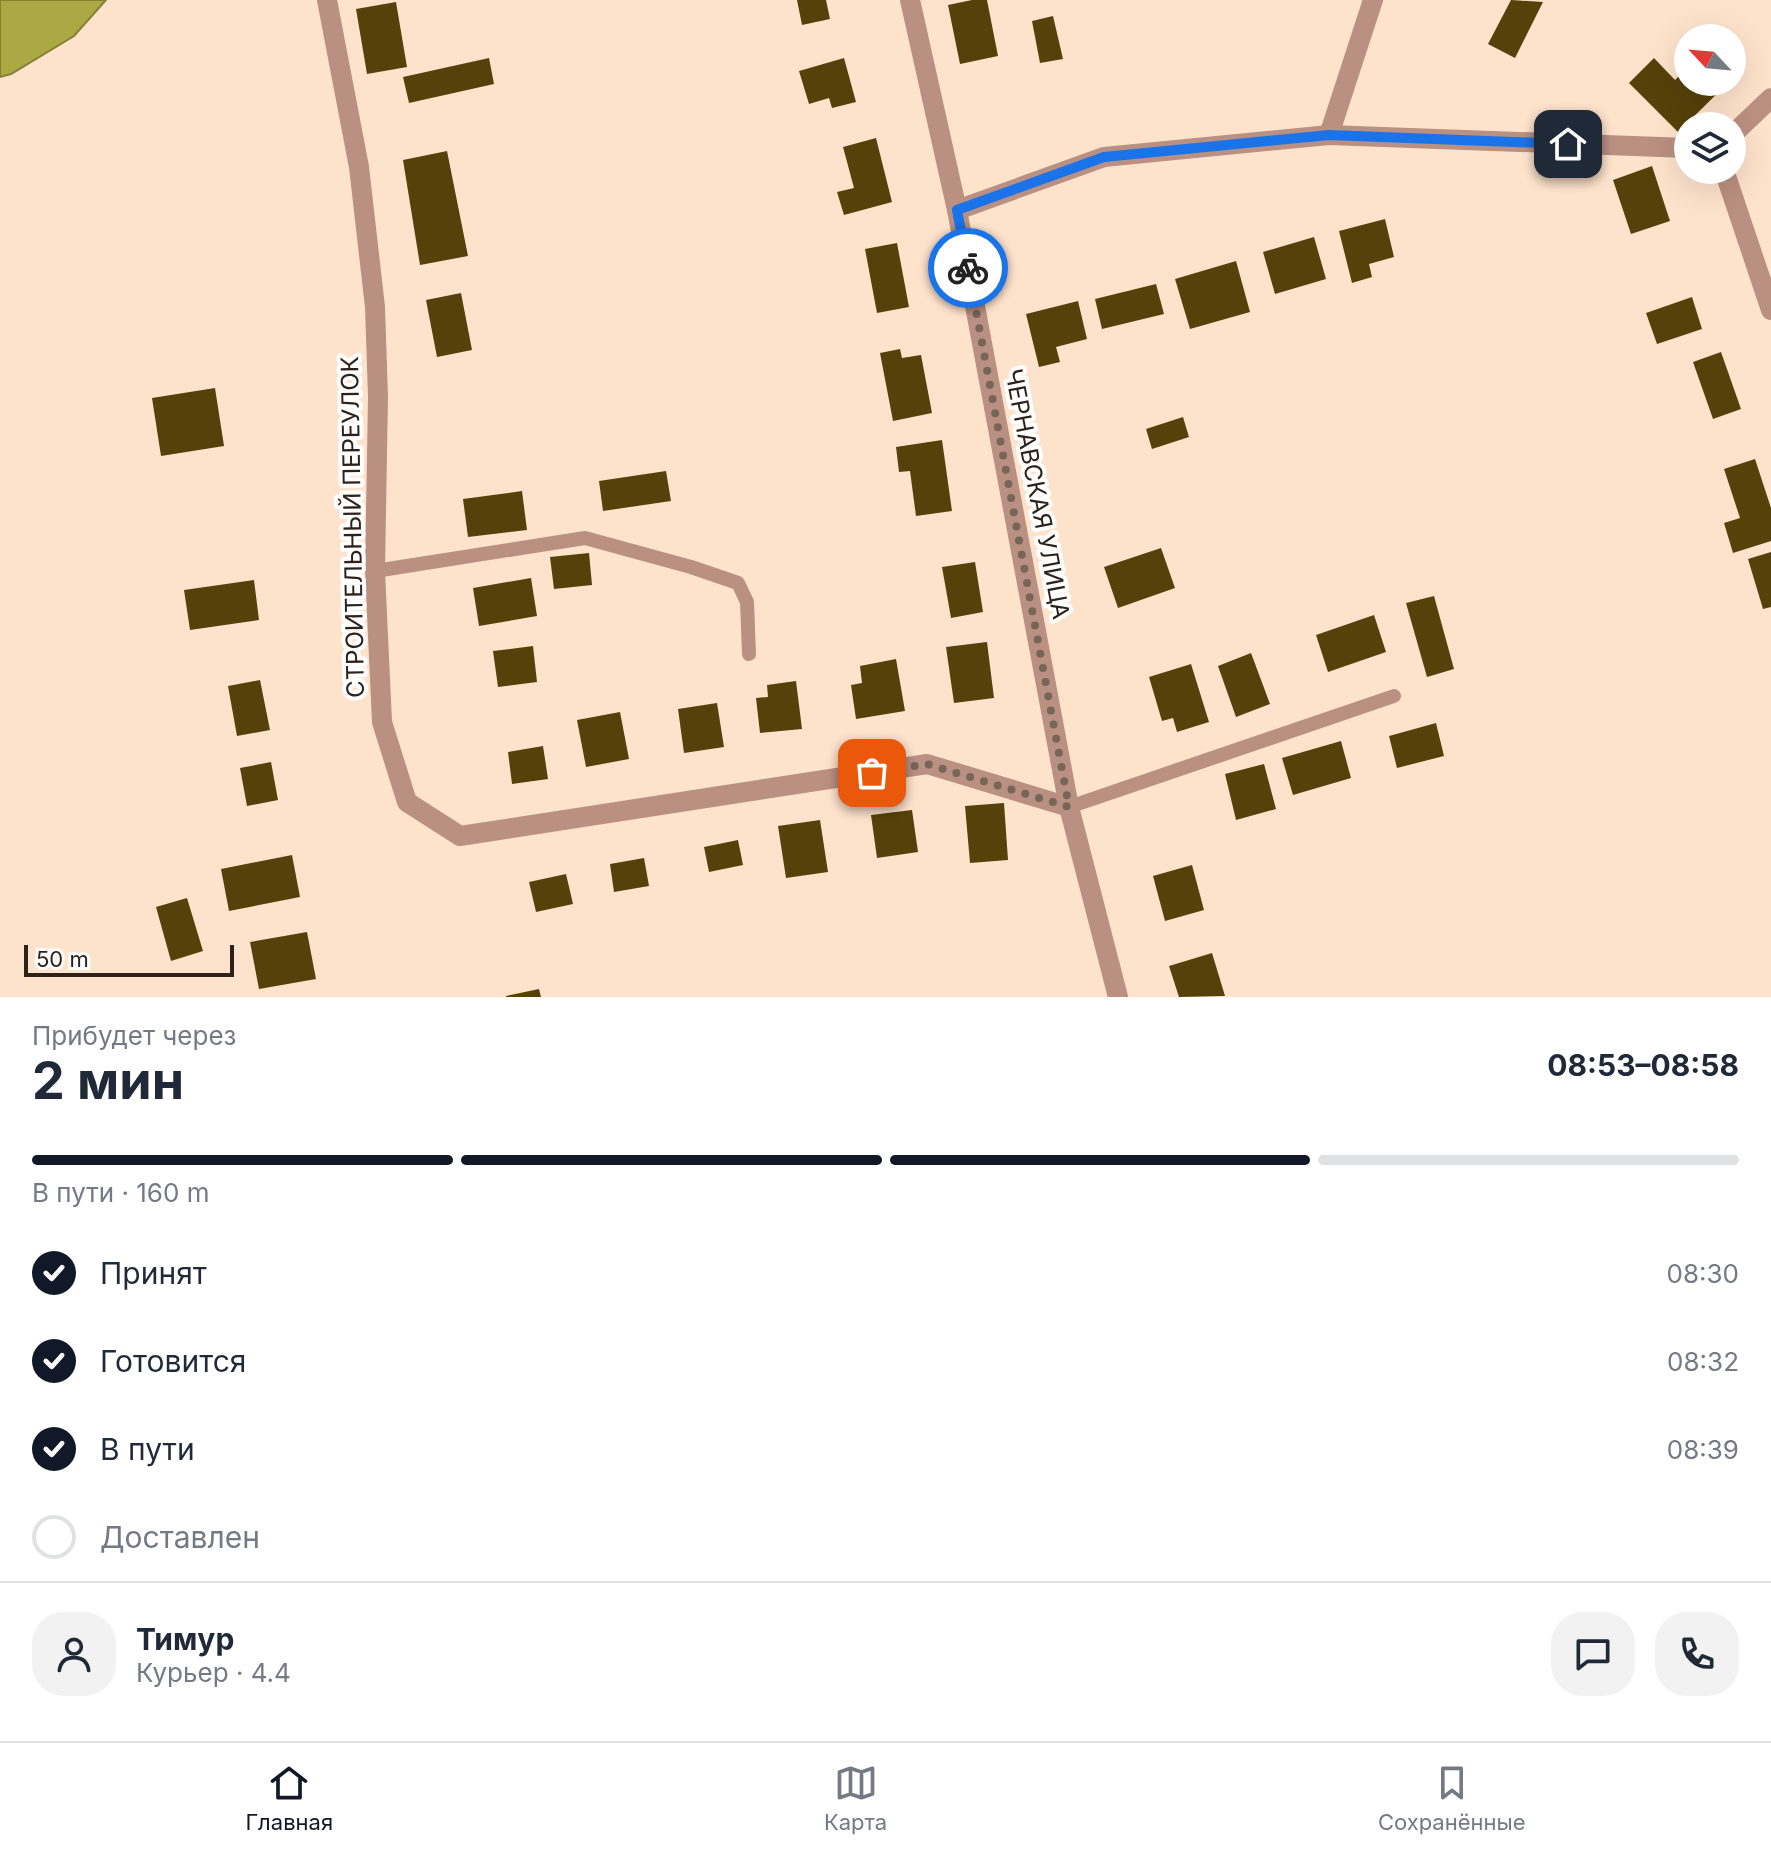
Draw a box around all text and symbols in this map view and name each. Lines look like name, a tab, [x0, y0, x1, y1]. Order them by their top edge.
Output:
north arrow	[1674, 24, 1746, 96]
map controls	[1674, 24, 1746, 184]
pin	[1534, 110, 1602, 178]
button: layers	[1674, 112, 1746, 184]
icon: home	[1546, 122, 1590, 166]
courier	[928, 228, 1008, 308]
icon: bike	[946, 246, 990, 290]
street label: СТРОИТЕЛЬНЫЙ ПЕРЕУЛОК	[334, 356, 370, 698]
street label: ЧЕРНАВСКАЯ УЛИЦА	[999, 366, 1076, 621]
pin	[838, 739, 906, 807]
icon: bag	[850, 751, 894, 795]
scale bar	[24, 941, 234, 977]
text: 50 m	[36, 946, 89, 972]
text: Прибудет через	[32, 1020, 236, 1051]
text: 08:53–08:58	[1547, 1047, 1739, 1083]
text: 2 мин	[32, 1049, 184, 1112]
text: В пути · 160 m	[32, 1177, 209, 1208]
icon: check	[32, 1251, 76, 1295]
text: Принят	[100, 1255, 207, 1291]
text: 08:30	[1667, 1258, 1739, 1289]
icon: check	[32, 1339, 76, 1383]
text: Готовится	[100, 1343, 246, 1379]
text: 08:32	[1667, 1346, 1739, 1377]
icon: check	[32, 1427, 76, 1471]
text: В пути	[100, 1431, 195, 1467]
text: 08:39	[1667, 1434, 1739, 1465]
text: Доставлен	[100, 1519, 260, 1555]
button: person	[32, 1612, 116, 1696]
button: chat	[1551, 1612, 1635, 1696]
button: phone	[1655, 1612, 1739, 1696]
text: Тимур	[136, 1621, 234, 1657]
text: Курьер · 4.4	[136, 1657, 291, 1688]
tab: Главная	[245, 1761, 333, 1835]
tab: Карта	[824, 1761, 887, 1835]
tab: Сохранённые	[1378, 1761, 1526, 1835]

